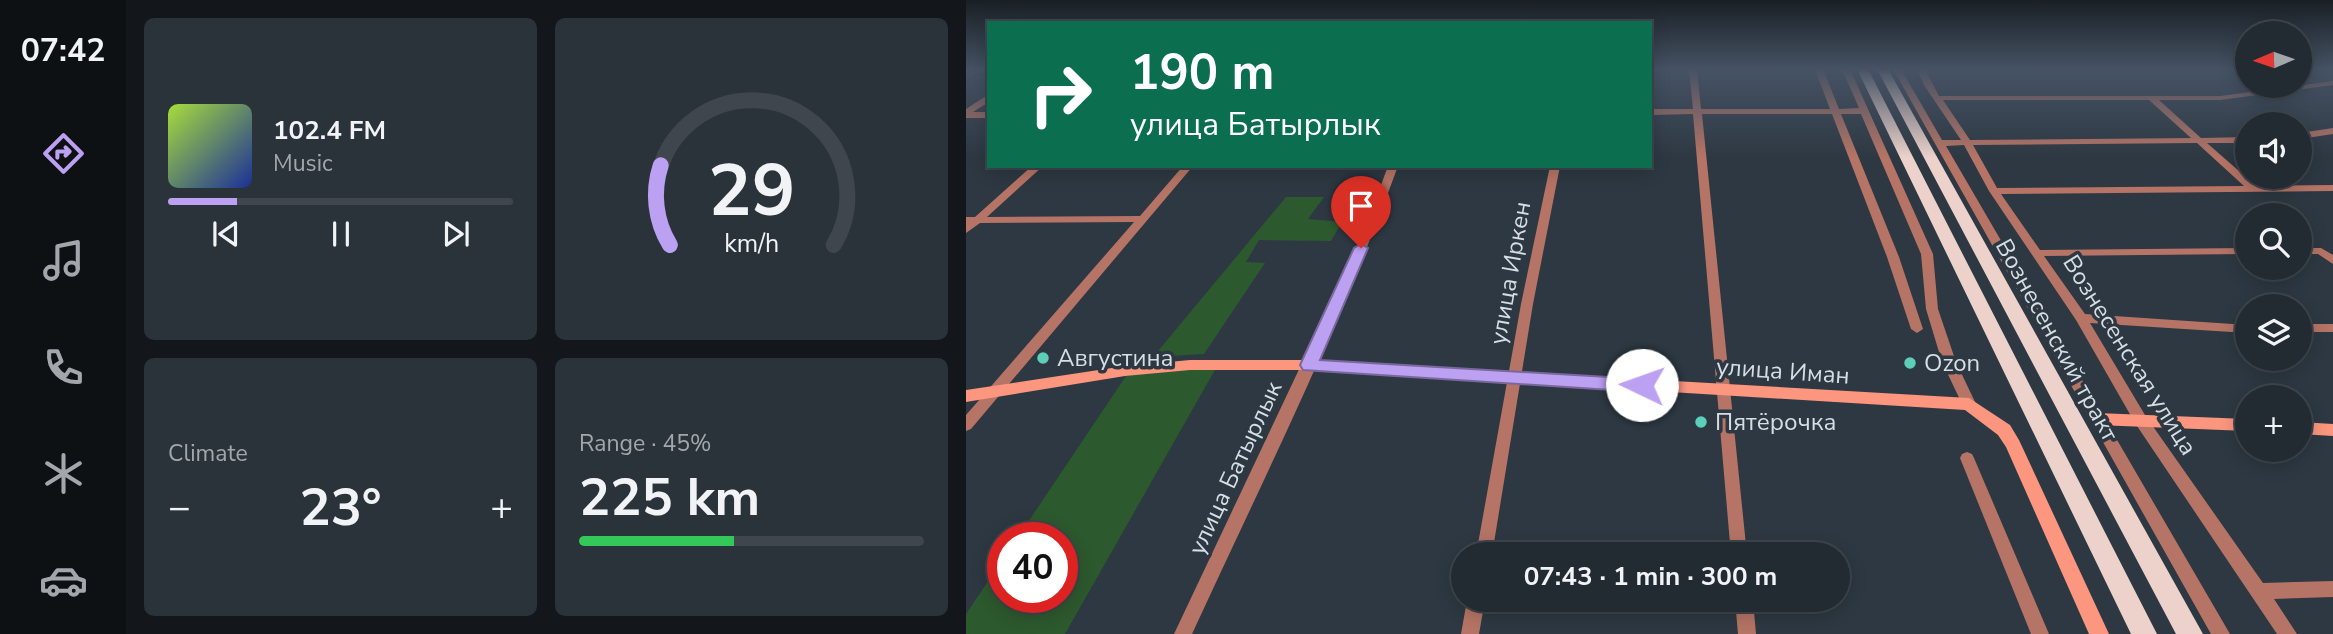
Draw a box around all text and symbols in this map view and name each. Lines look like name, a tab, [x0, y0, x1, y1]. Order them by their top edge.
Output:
north arrow	[2235, 21, 2312, 98]
map controls	[2235, 21, 2312, 462]
text: 07:42	[21, 29, 105, 72]
text: 190 m	[1130, 39, 1274, 106]
icon: right	[1015, 49, 1106, 140]
text: улица Батырлык	[1130, 103, 1381, 146]
button: sound	[2235, 112, 2312, 189]
text: 102.4 FM	[273, 113, 386, 148]
icon: directions	[39, 129, 88, 178]
text: 29	[708, 141, 795, 241]
text: Music	[273, 148, 333, 179]
pin	[1331, 176, 1391, 248]
icon: arrive	[1342, 187, 1380, 225]
street label: улица Иркен	[1482, 199, 1538, 347]
button: search	[2235, 203, 2312, 280]
icon: previous	[207, 215, 245, 253]
icon: pause	[322, 215, 360, 253]
icon: next	[437, 215, 475, 253]
text: km/h	[724, 227, 779, 261]
street label: Вознесенский тракт	[1988, 233, 2126, 447]
icon: music	[39, 236, 88, 285]
street label: Вознесенская улица	[2055, 249, 2205, 461]
button: layers	[2235, 294, 2312, 371]
place label: Августина	[1057, 342, 1174, 374]
icon: phone	[39, 343, 88, 392]
place label: Ozon	[1924, 347, 1980, 379]
position arrow	[1605, 348, 1679, 422]
marker: Августина	[1035, 350, 1051, 366]
street label: улица Иман	[1715, 350, 1851, 392]
marker: Ozon	[1902, 355, 1918, 371]
street label: улица Батырлык	[1181, 376, 1289, 560]
button: +	[2235, 385, 2312, 462]
place label: Пятёрочка	[1715, 406, 1836, 438]
marker: Пятёрочка	[1693, 414, 1709, 430]
text: Range · 45%	[579, 428, 711, 459]
text: Climate	[168, 438, 248, 469]
icon: climate	[39, 449, 88, 498]
text: 225 km	[579, 462, 760, 533]
text: 23°	[299, 472, 382, 543]
text: −	[168, 482, 191, 533]
text: +	[490, 482, 513, 533]
speed limit sign: 40	[987, 522, 1078, 613]
icon: car	[39, 556, 88, 605]
text: 07:43 · 1 min · 300 m	[1524, 559, 1777, 594]

